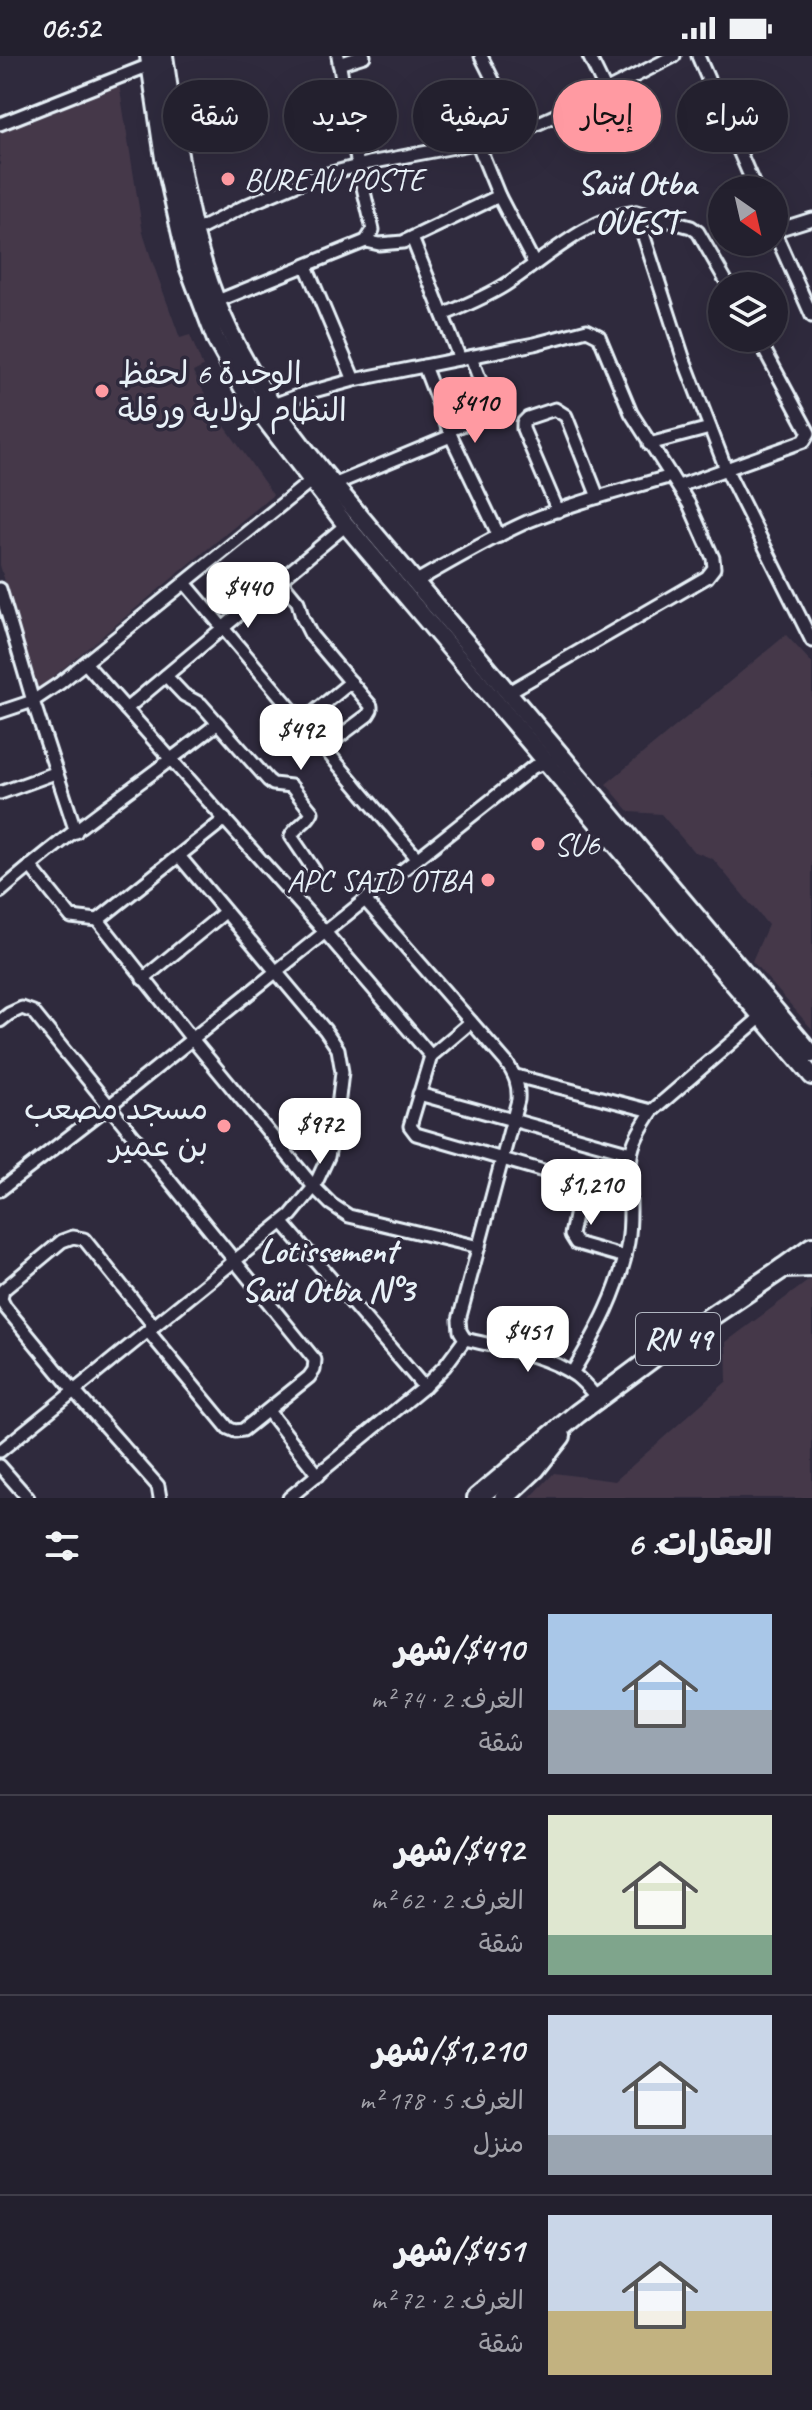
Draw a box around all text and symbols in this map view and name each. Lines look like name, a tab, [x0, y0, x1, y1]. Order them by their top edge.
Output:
text: 06:52	[40, 9, 100, 47]
chip: شقة	[163, 80, 268, 152]
chip: جديد	[284, 80, 397, 152]
chip: تصفية	[413, 80, 537, 152]
chip: إيجار	[553, 80, 661, 152]
chip: شراء	[677, 80, 788, 152]
place label: BUREAU POSTE	[244, 159, 428, 200]
district label: Saïd Otba OUEST	[578, 161, 699, 243]
marker: BUREAU POSTE	[219, 170, 237, 188]
north arrow	[708, 176, 788, 256]
map controls	[708, 176, 788, 352]
button: layers	[708, 272, 788, 352]
place label: الوحدة 6 لحفظ النظام لولاية ورقلة	[118, 353, 347, 435]
pin: $410	[428, 377, 522, 445]
marker: الوحدة 6 لحفظ النظام لولاية ورقلة	[93, 382, 111, 400]
text: $410	[452, 386, 498, 419]
pin: $440	[201, 562, 295, 630]
text: $440	[225, 571, 271, 604]
pin: $492	[254, 704, 348, 772]
text: $492	[278, 713, 324, 746]
place label: SU6	[554, 824, 601, 865]
marker: SU6	[529, 835, 547, 853]
place label: APC SAID OTBA	[287, 860, 473, 901]
marker: APC SAID OTBA	[479, 871, 497, 889]
place label: مسجد مصعب بن عمير	[24, 1088, 208, 1166]
pin: $972	[273, 1098, 367, 1166]
text: $972	[297, 1107, 343, 1140]
marker: مسجد مصعب بن عمير	[215, 1117, 233, 1135]
pin: $1,210	[526, 1159, 656, 1227]
text: $1,210	[559, 1168, 623, 1201]
district label: Lotissement Saïd Otba N°3	[242, 1229, 417, 1311]
pin: $451	[481, 1306, 575, 1374]
road number: RN 49	[636, 1313, 720, 1365]
text: $451	[505, 1315, 551, 1348]
text: العقارات: 6	[627, 1522, 772, 1565]
icon: filters	[40, 1524, 84, 1568]
text: $410/شهر	[395, 1627, 524, 1670]
icon: home	[612, 1646, 708, 1742]
text: الغرف: 2 · 74 m²	[371, 1683, 524, 1716]
text: شقة	[479, 1726, 524, 1759]
text: $492/شهر	[395, 1828, 524, 1871]
icon: home	[612, 1847, 708, 1943]
text: الغرف: 2 · 62 m²	[371, 1884, 524, 1917]
text: شقة	[479, 1927, 524, 1960]
text: $1,210/شهر	[373, 2028, 524, 2071]
icon: home	[612, 2047, 708, 2143]
text: الغرف: 5 · 178 m²	[359, 2084, 524, 2117]
text: منزل	[473, 2127, 524, 2160]
text: $451/شهر	[396, 2228, 524, 2271]
icon: home	[612, 2247, 708, 2343]
text: الغرف: 2 · 72 m²	[371, 2284, 524, 2317]
text: شقة	[479, 2327, 524, 2360]

